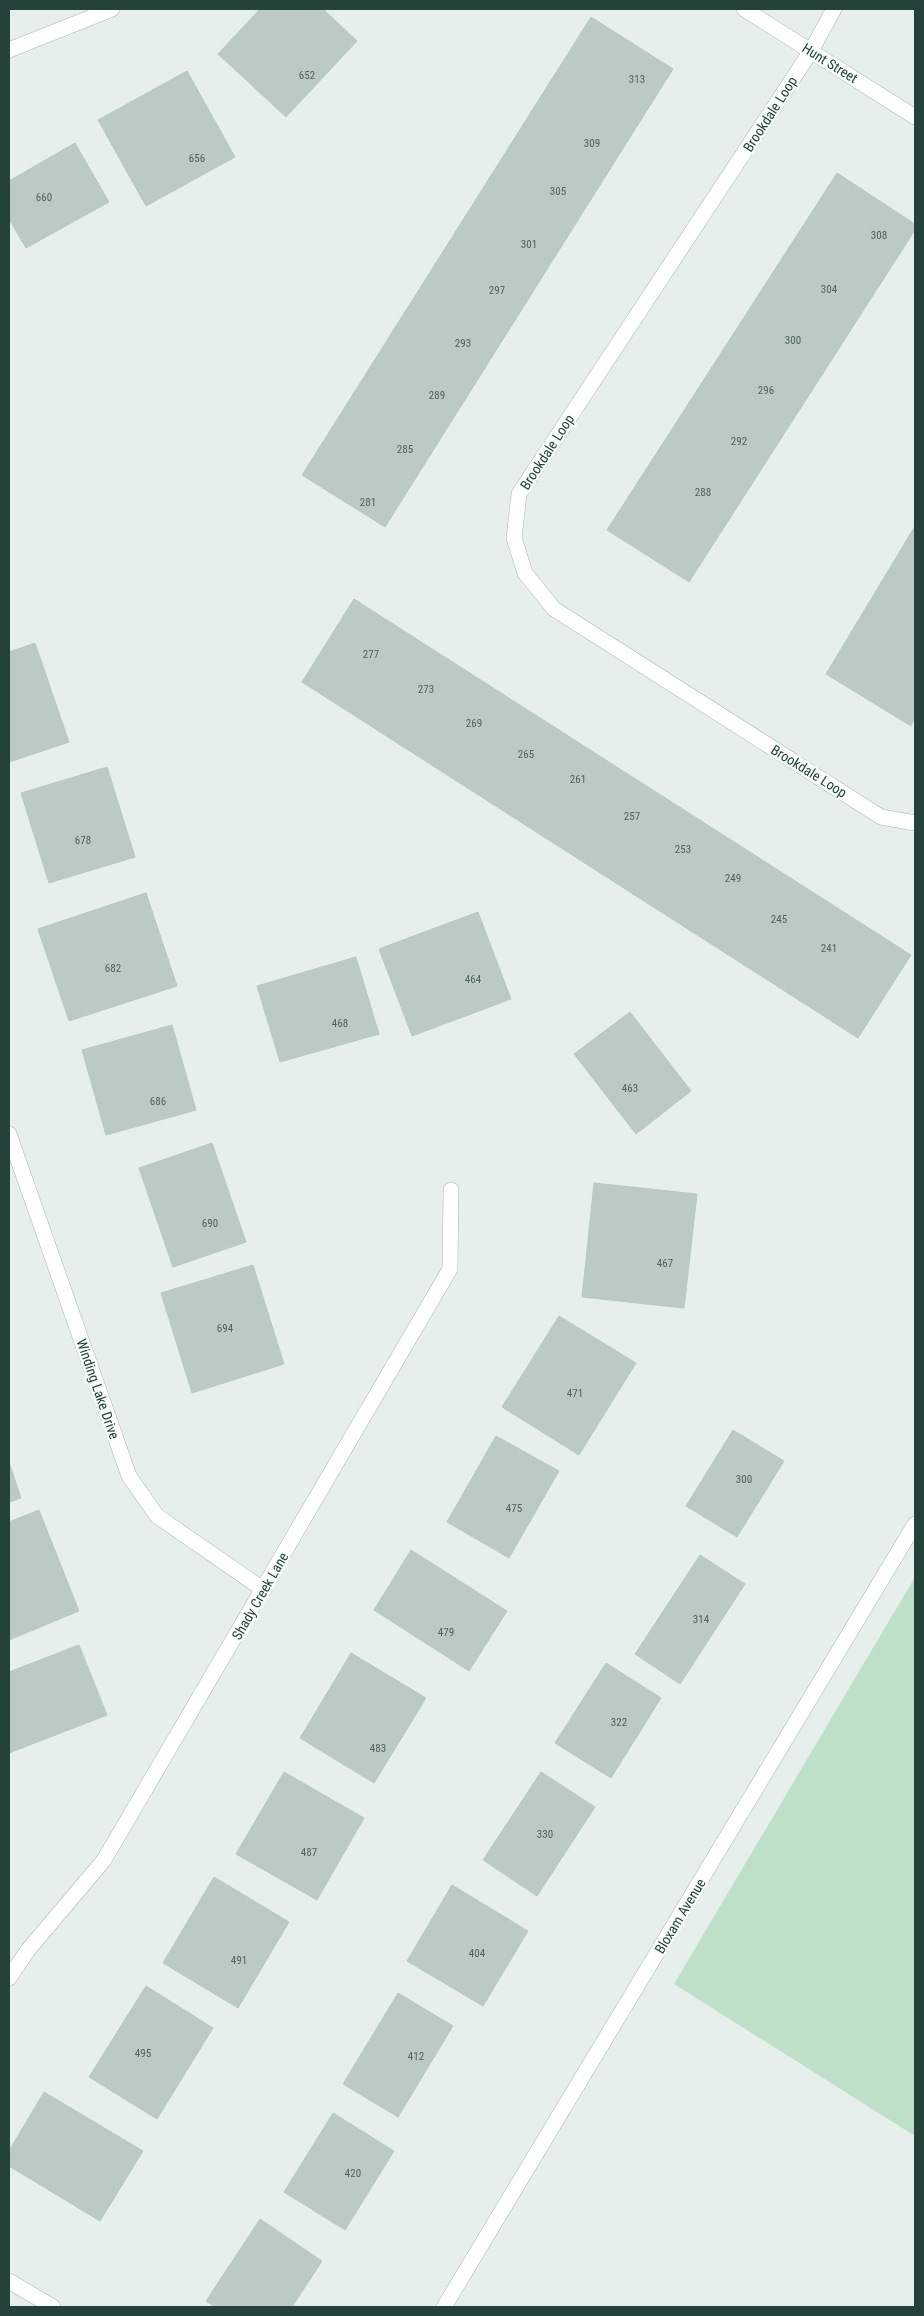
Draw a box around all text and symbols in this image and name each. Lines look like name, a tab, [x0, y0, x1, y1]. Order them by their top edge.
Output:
street label: Hunt Street	[799, 40, 861, 86]
house number: 652	[299, 69, 315, 82]
house number: 313	[629, 73, 645, 86]
street label: Brookdale Loop	[740, 73, 800, 155]
house number: 309	[584, 137, 600, 150]
house number: 656	[189, 152, 205, 165]
house number: 305	[550, 185, 566, 198]
house number: 660	[36, 191, 52, 204]
house number: 308	[871, 229, 887, 242]
house number: 301	[521, 238, 537, 251]
house number: 304	[821, 283, 838, 296]
house number: 297	[489, 284, 505, 297]
house number: 300	[785, 334, 801, 347]
house number: 293	[455, 337, 471, 350]
house number: 296	[758, 384, 774, 397]
house number: 289	[429, 389, 445, 402]
street label: Brookdale Loop	[517, 411, 577, 493]
house number: 292	[731, 435, 747, 448]
house number: 285	[397, 443, 413, 456]
house number: 288	[695, 486, 711, 499]
house number: 281	[360, 496, 376, 509]
house number: 277	[363, 648, 379, 661]
house number: 273	[418, 683, 434, 696]
house number: 269	[466, 717, 482, 730]
street label: Brookdale Loop	[768, 741, 850, 801]
house number: 265	[518, 748, 534, 761]
house number: 261	[570, 773, 586, 786]
house number: 257	[624, 810, 640, 823]
house number: 678	[75, 834, 91, 847]
house number: 253	[675, 843, 691, 856]
house number: 249	[725, 872, 741, 885]
house number: 245	[771, 913, 787, 926]
house number: 241	[821, 942, 837, 955]
house number: 682	[105, 962, 121, 975]
house number: 464	[465, 973, 482, 986]
house number: 468	[332, 1017, 348, 1030]
house number: 463	[622, 1082, 638, 1095]
house number: 686	[150, 1095, 166, 1108]
house number: 690	[202, 1217, 218, 1230]
house number: 467	[657, 1257, 673, 1270]
house number: 694	[217, 1322, 234, 1335]
street label: Winding Lake Drive	[73, 1337, 123, 1442]
house number: 471	[567, 1387, 583, 1400]
house number: 300	[736, 1473, 752, 1486]
house number: 475	[506, 1502, 522, 1515]
street label: Shady Creek Lane	[229, 1549, 292, 1643]
house number: 314	[693, 1613, 710, 1626]
house number: 479	[438, 1626, 454, 1639]
house number: 322	[611, 1716, 627, 1729]
house number: 483	[370, 1742, 386, 1755]
house number: 330	[537, 1828, 553, 1841]
house number: 487	[301, 1846, 317, 1859]
street label: Bloxam Avenue	[651, 1875, 709, 1956]
house number: 404	[469, 1947, 486, 1960]
house number: 491	[231, 1954, 247, 1967]
house number: 495	[135, 2047, 151, 2060]
house number: 412	[408, 2050, 424, 2063]
house number: 420	[345, 2167, 361, 2180]

